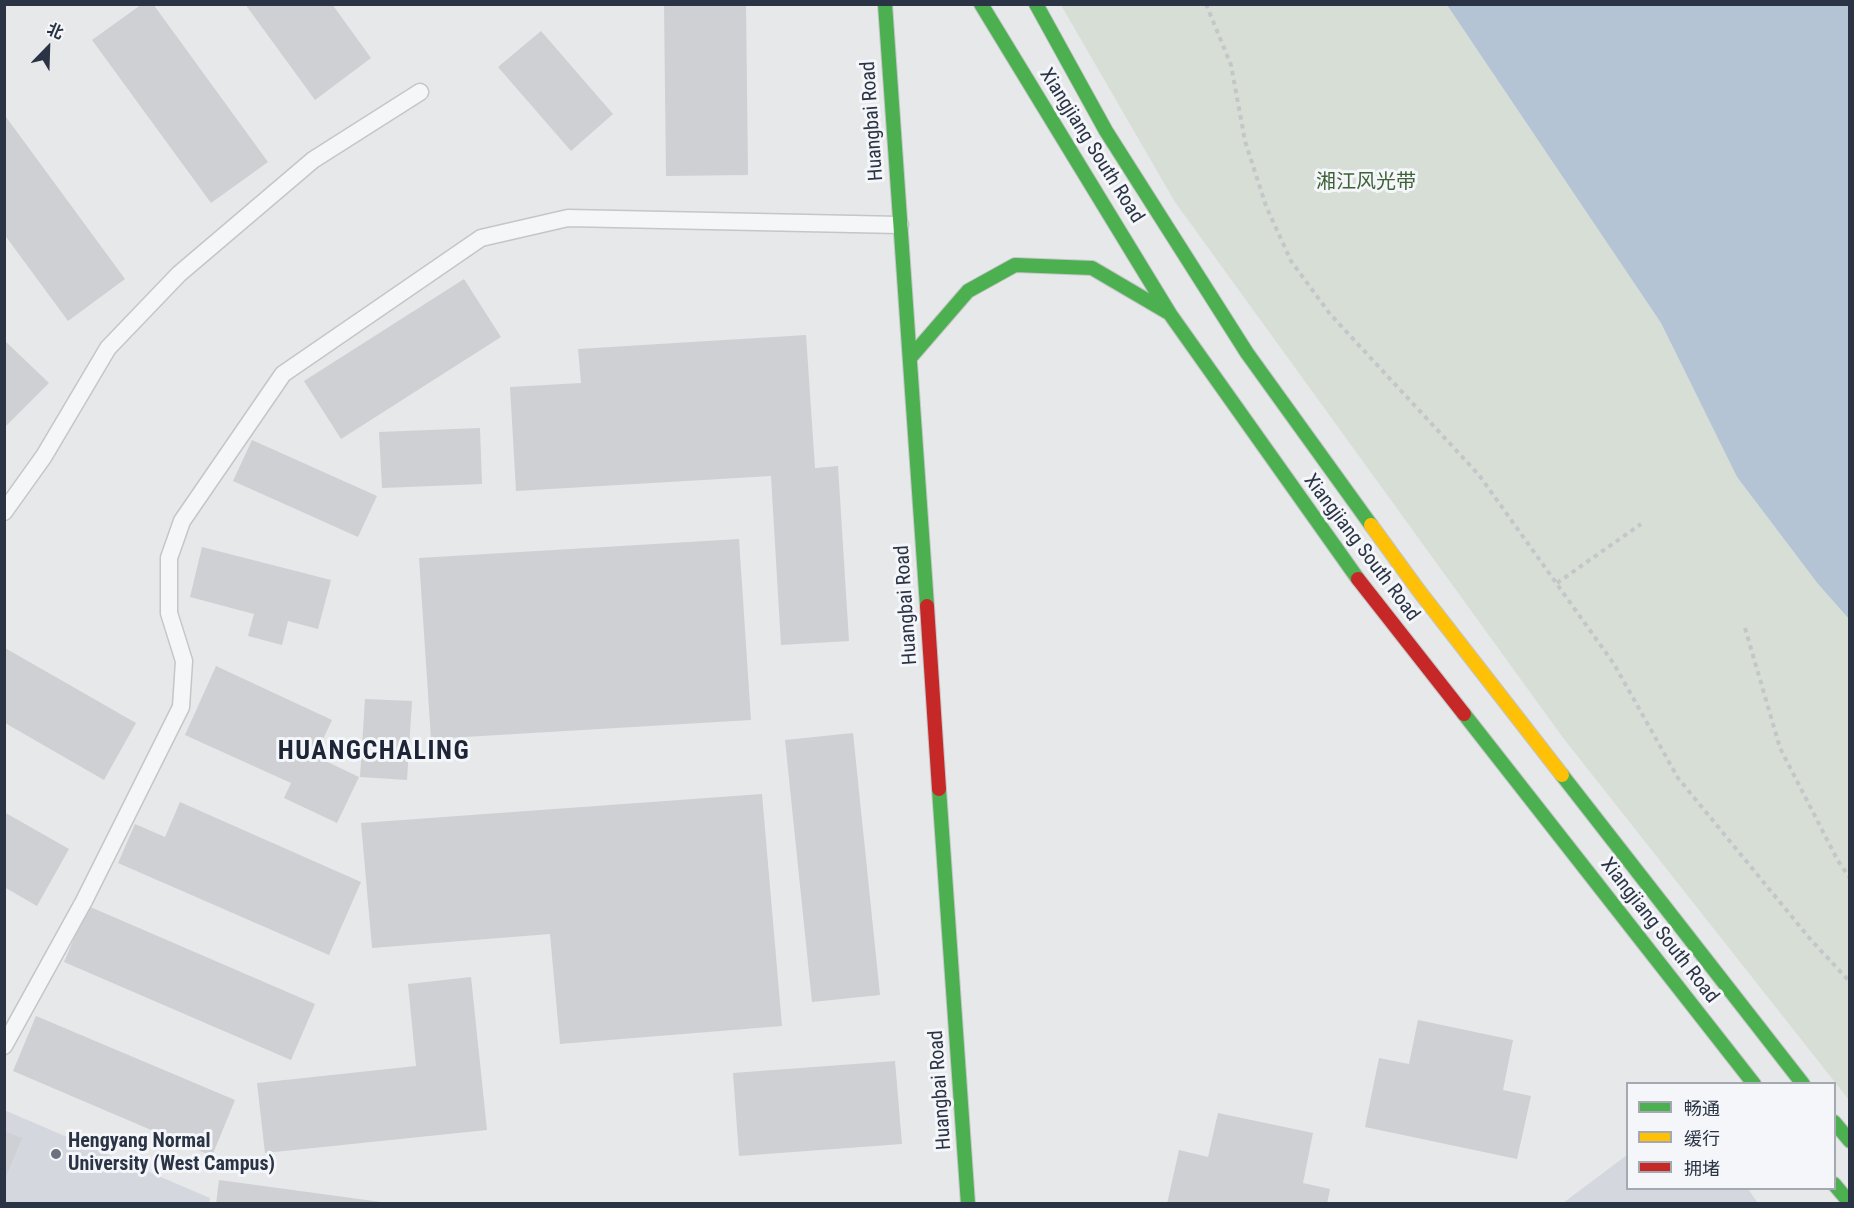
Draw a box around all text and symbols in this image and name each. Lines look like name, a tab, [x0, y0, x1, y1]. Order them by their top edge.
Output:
north arrow	[18, 18, 78, 78]
text: 北	[44, 19, 66, 43]
street label: Huangbai Road	[857, 60, 889, 182]
street label: Xiangjiang South Road	[1034, 64, 1148, 228]
park label: 湘江风光带	[1316, 171, 1416, 195]
street label: Xiangjiang South Road	[1298, 470, 1424, 626]
street label: Huangbai Road	[891, 544, 923, 666]
district label: HUANGCHALING	[278, 736, 470, 768]
street label: Xiangjiang South Road	[1595, 854, 1723, 1008]
street label: Huangbai Road	[925, 1029, 957, 1151]
legend	[1626, 1082, 1836, 1190]
text: 畅通	[1684, 1098, 1720, 1119]
text: 缓行	[1684, 1128, 1720, 1149]
place label: Hengyang Normal University (West Campus)	[68, 1130, 275, 1177]
marker: Hengyang Normal University (West Campus)	[49, 1147, 63, 1161]
text: 拥堵	[1684, 1158, 1720, 1179]

